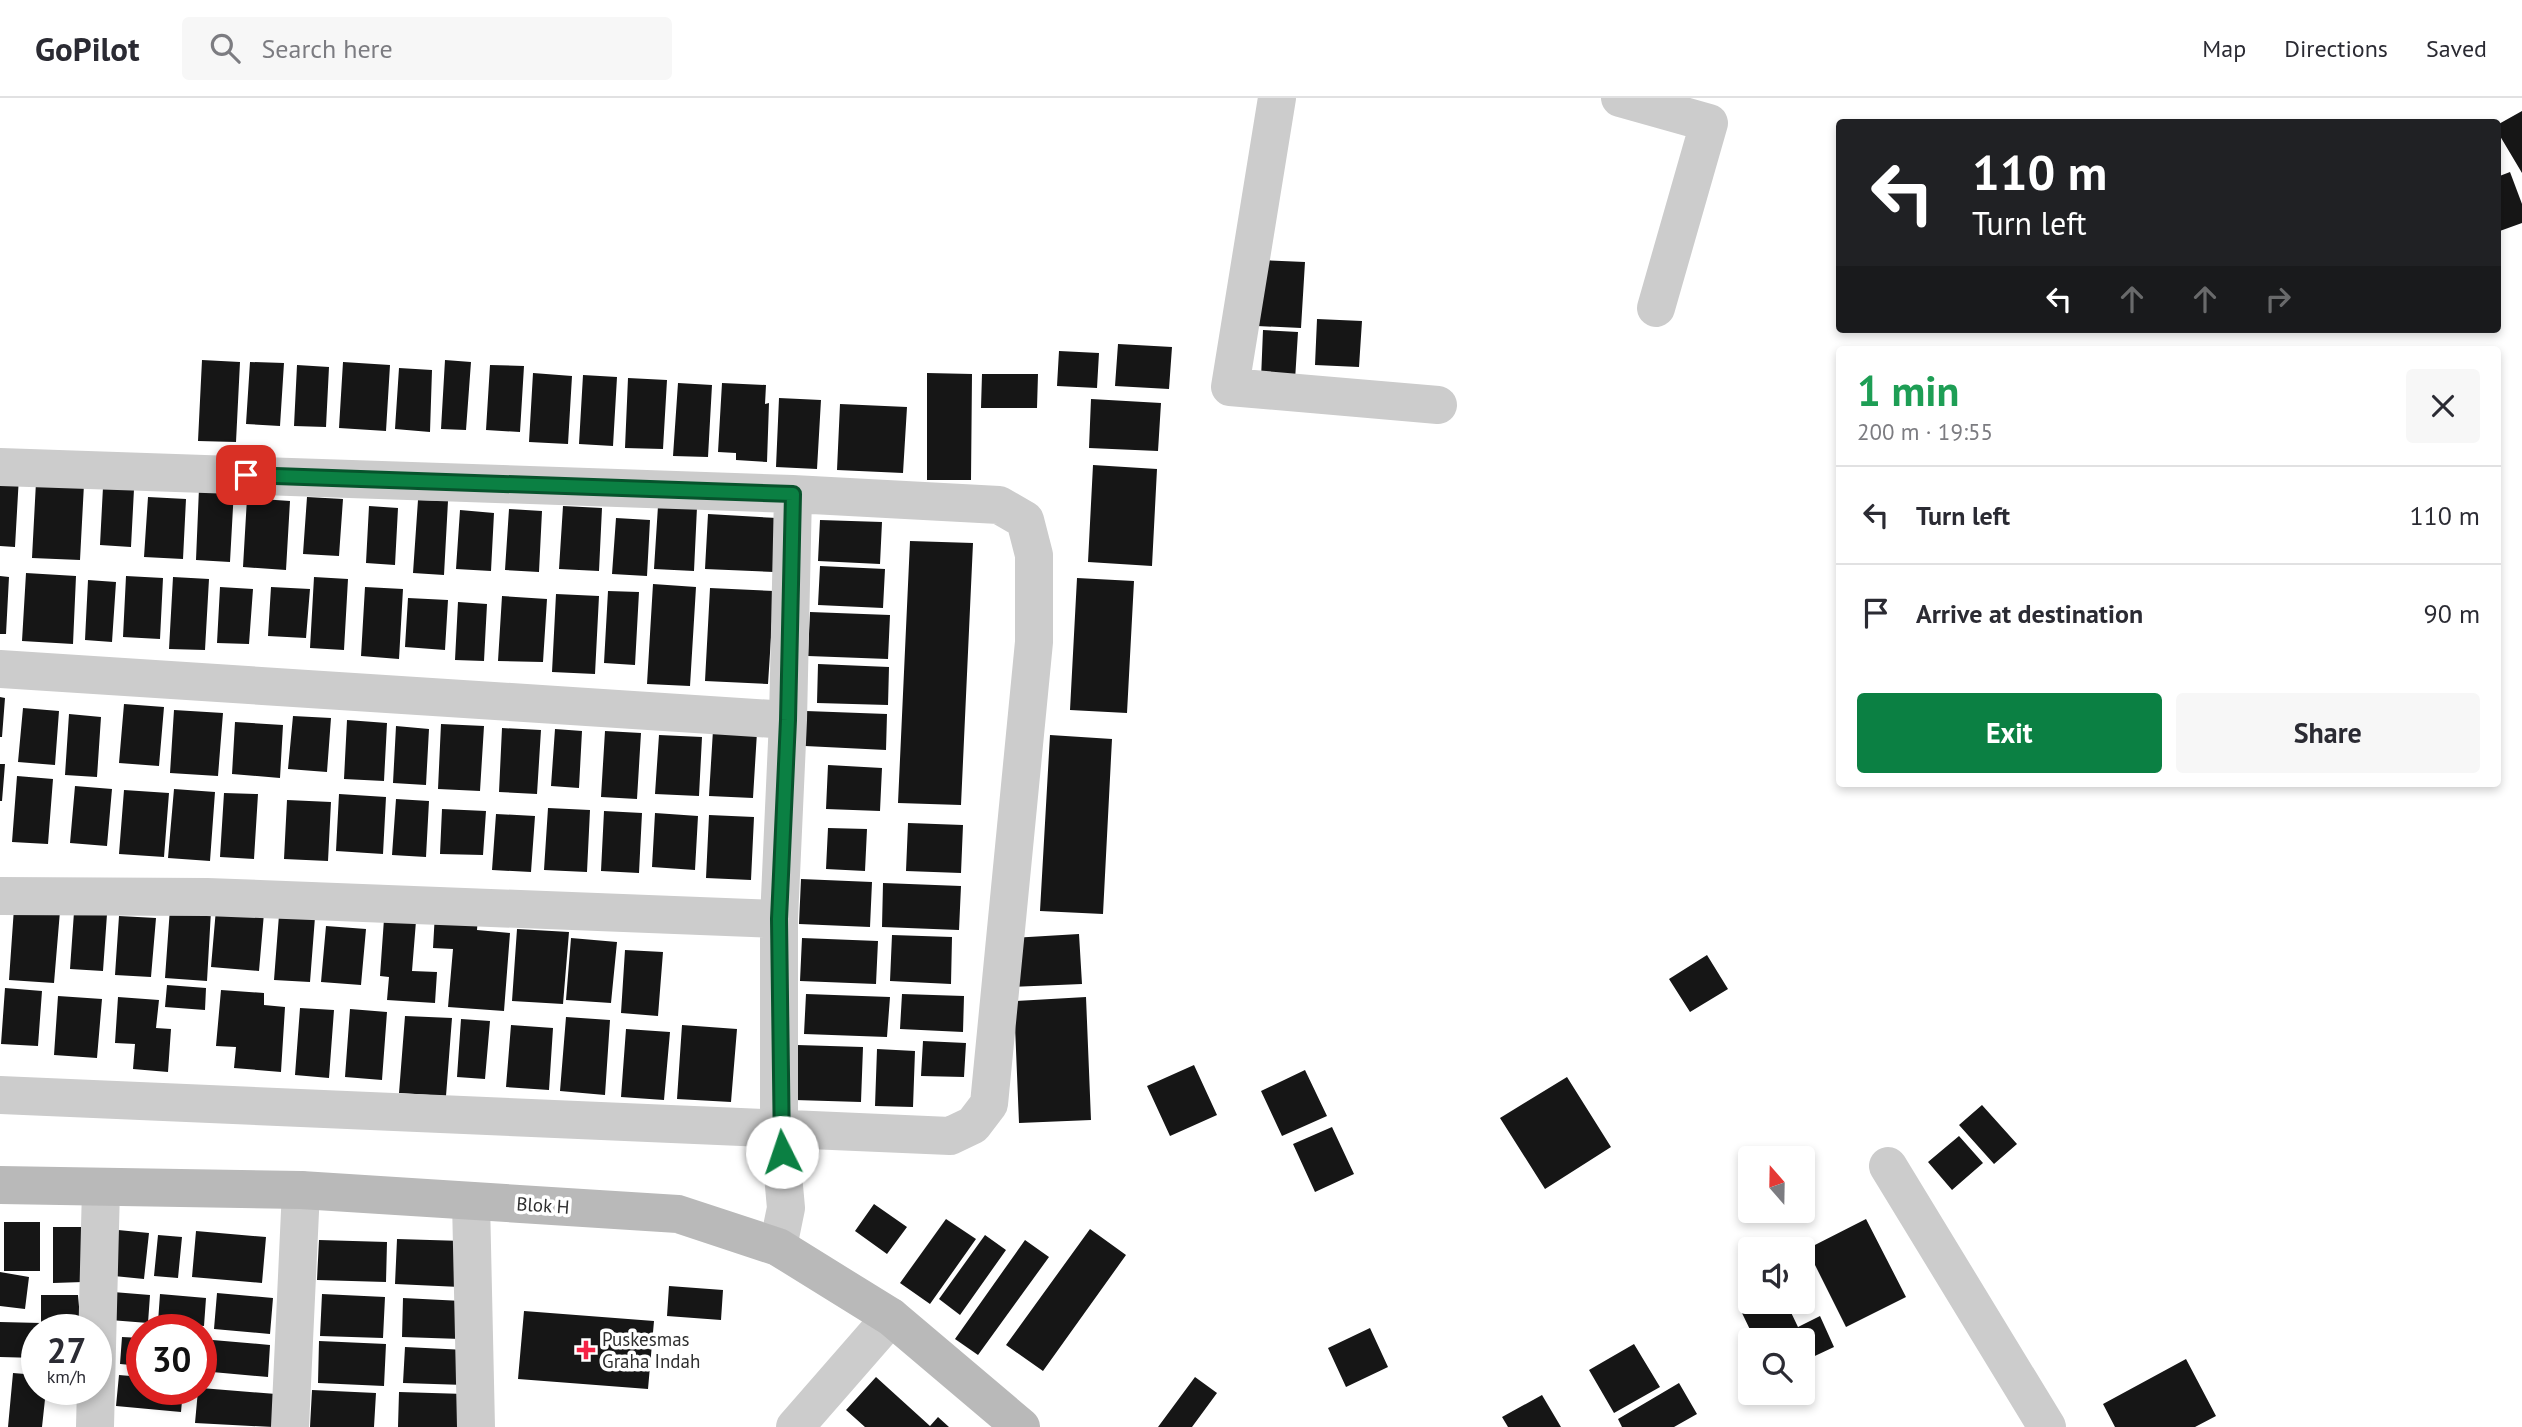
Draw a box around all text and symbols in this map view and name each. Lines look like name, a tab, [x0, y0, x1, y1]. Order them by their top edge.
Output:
search box	[182, 17, 672, 80]
text: GoPilot	[35, 27, 140, 70]
icon: search	[206, 29, 244, 67]
text: Search here	[262, 32, 393, 65]
text: Map	[2202, 33, 2246, 64]
text: Directions	[2284, 33, 2388, 64]
text: Saved	[2426, 33, 2487, 64]
text: 110 m	[1972, 140, 2107, 204]
icon: left	[1857, 147, 1948, 238]
text: Turn left	[1972, 202, 2087, 244]
icon: left	[2040, 280, 2078, 318]
icon: ahead	[2113, 280, 2151, 318]
icon: ahead	[2186, 280, 2224, 318]
icon: right	[2259, 280, 2297, 318]
text: 1 min	[1857, 363, 1959, 418]
button: close	[2406, 369, 2480, 443]
text: 200 m · 19:55	[1857, 417, 1993, 446]
pin	[216, 445, 276, 505]
icon: arrive	[227, 456, 265, 494]
icon: left	[1857, 496, 1895, 534]
text: Turn left	[1916, 499, 2010, 532]
text: 110 m	[2409, 499, 2480, 532]
icon: arrive	[1857, 594, 1895, 632]
text: Arrive at destination	[1916, 597, 2143, 630]
text: 90 m	[2424, 597, 2480, 630]
button: Exit	[1857, 693, 2162, 773]
button: Share	[2176, 693, 2480, 773]
position arrow	[745, 1115, 819, 1189]
north arrow	[1738, 1146, 1815, 1223]
map controls	[1738, 1146, 1815, 1405]
street label: Blok H	[516, 1191, 570, 1219]
button: sound	[1738, 1237, 1815, 1314]
speed limit sign: 30	[126, 1314, 217, 1405]
text: 27	[47, 1327, 86, 1373]
place label: Puskesmas Graha Indah	[602, 1327, 700, 1373]
button: search	[1738, 1328, 1815, 1405]
marker: Puskesmas Graha Indah	[576, 1340, 596, 1360]
text: km/h	[47, 1365, 86, 1388]

